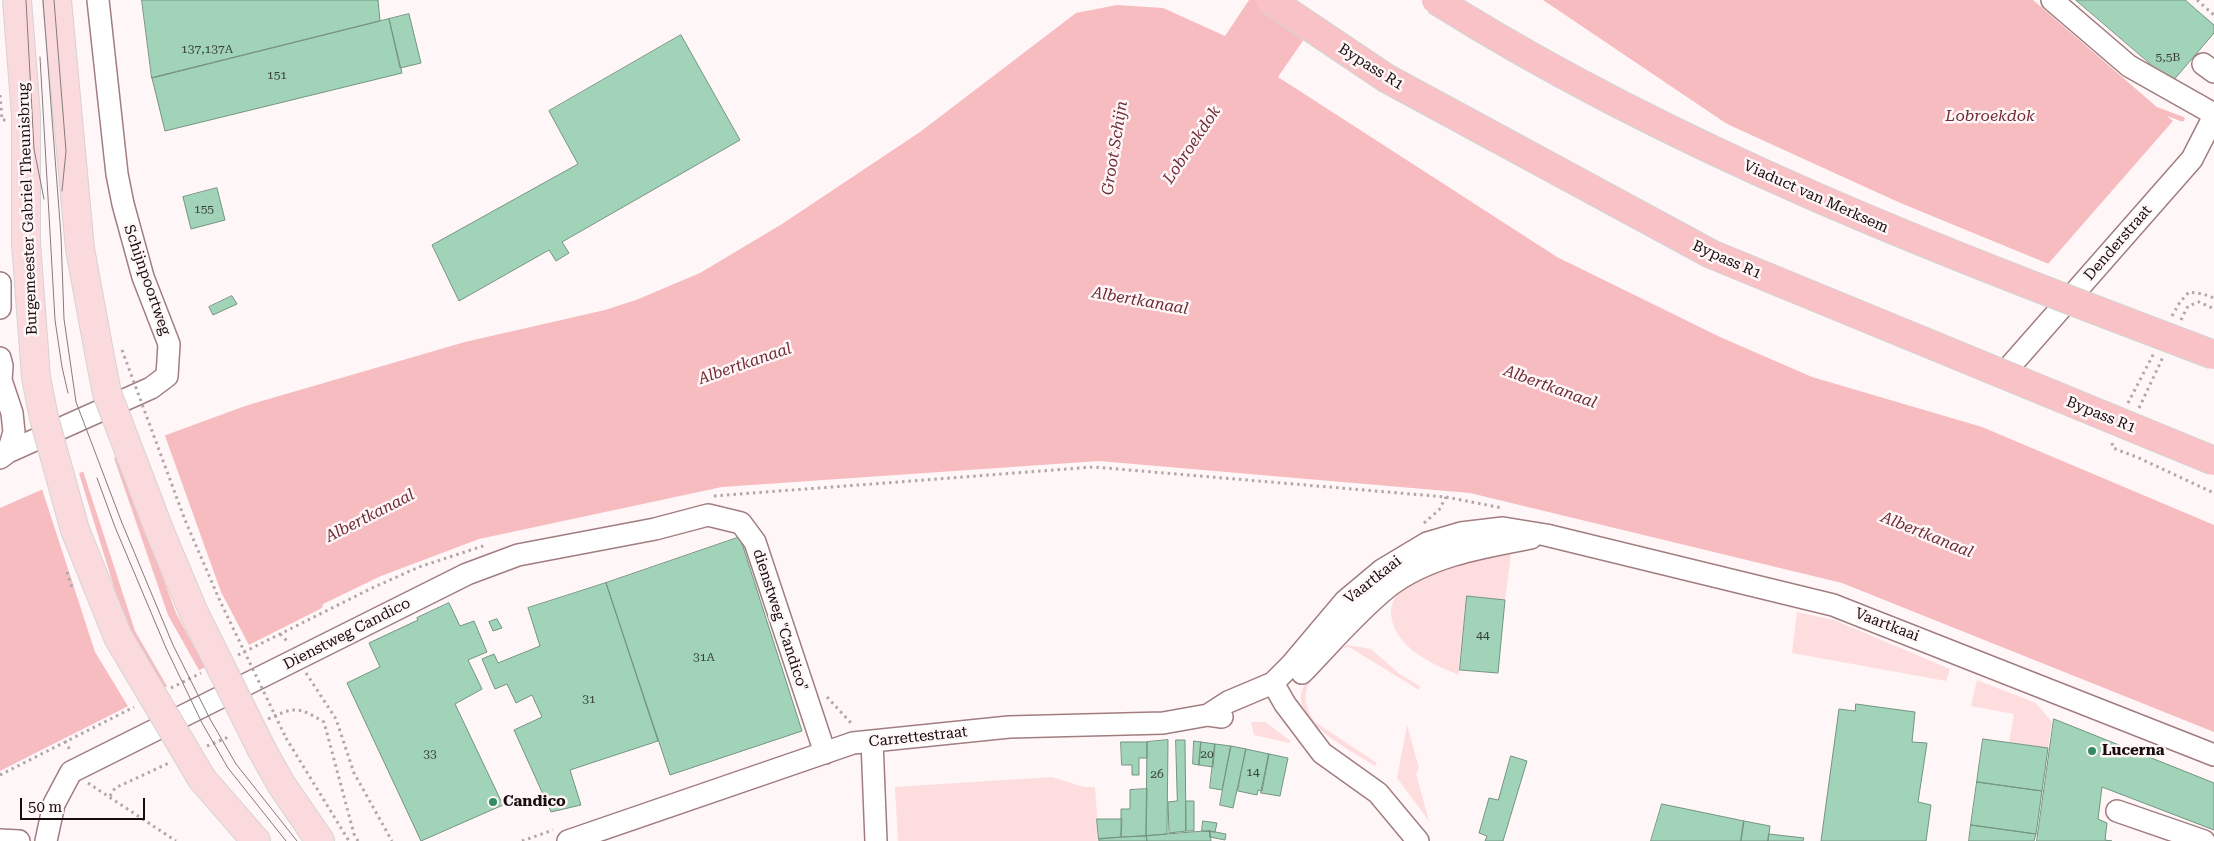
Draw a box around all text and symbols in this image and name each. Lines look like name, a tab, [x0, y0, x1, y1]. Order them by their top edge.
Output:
street label: Bypass R1	[1335, 40, 1407, 94]
house number: 137,137A	[181, 42, 233, 56]
house number: 5,5B	[2156, 50, 2180, 64]
house number: 151	[267, 68, 287, 82]
street label: Burgemeester Gabriel Theunisbrug	[15, 83, 41, 335]
water label: Groot Schijn	[1098, 99, 1132, 197]
water label: Lobroekdok	[1159, 103, 1225, 187]
water label: Lobroekdok	[1945, 106, 2035, 126]
street label: Viaduct van Merksem	[1741, 157, 1891, 237]
house number: 155	[194, 202, 214, 216]
street label: Denderstraat	[2080, 202, 2156, 284]
street label: Schijnpoortweg	[120, 222, 174, 338]
street label: Bypass R1	[1690, 237, 1764, 283]
water label: Albertkanaal	[1090, 283, 1190, 319]
water label: Albertkanaal	[696, 339, 794, 389]
water label: Albertkanaal	[1501, 361, 1599, 413]
street label: Bypass R1	[2064, 393, 2138, 437]
water label: Albertkanaal	[322, 485, 418, 547]
water label: Albertkanaal	[1878, 508, 1976, 562]
street label: dienstweg "Candico"	[749, 547, 811, 693]
street label: Vaartkaai	[1341, 552, 1405, 608]
street label: Dienstweg Candico	[280, 594, 414, 674]
street label: Vaartkaai	[1852, 605, 1922, 645]
house number: 44	[1476, 628, 1490, 642]
house number: 31A	[693, 650, 715, 664]
house number: 31	[582, 692, 596, 706]
street label: Carrettestraat	[868, 723, 968, 751]
place label: Lucerna	[2102, 742, 2165, 760]
marker: Lucerna	[2086, 745, 2098, 757]
house number: 33	[423, 747, 437, 761]
house number: 20	[1200, 747, 1214, 761]
house number: 14	[1246, 765, 1260, 779]
house number: 26	[1150, 767, 1164, 781]
scale bar	[22, 788, 148, 820]
place label: Candico	[503, 793, 566, 811]
marker: Candico	[487, 796, 499, 808]
text: 50 m	[28, 798, 62, 816]

